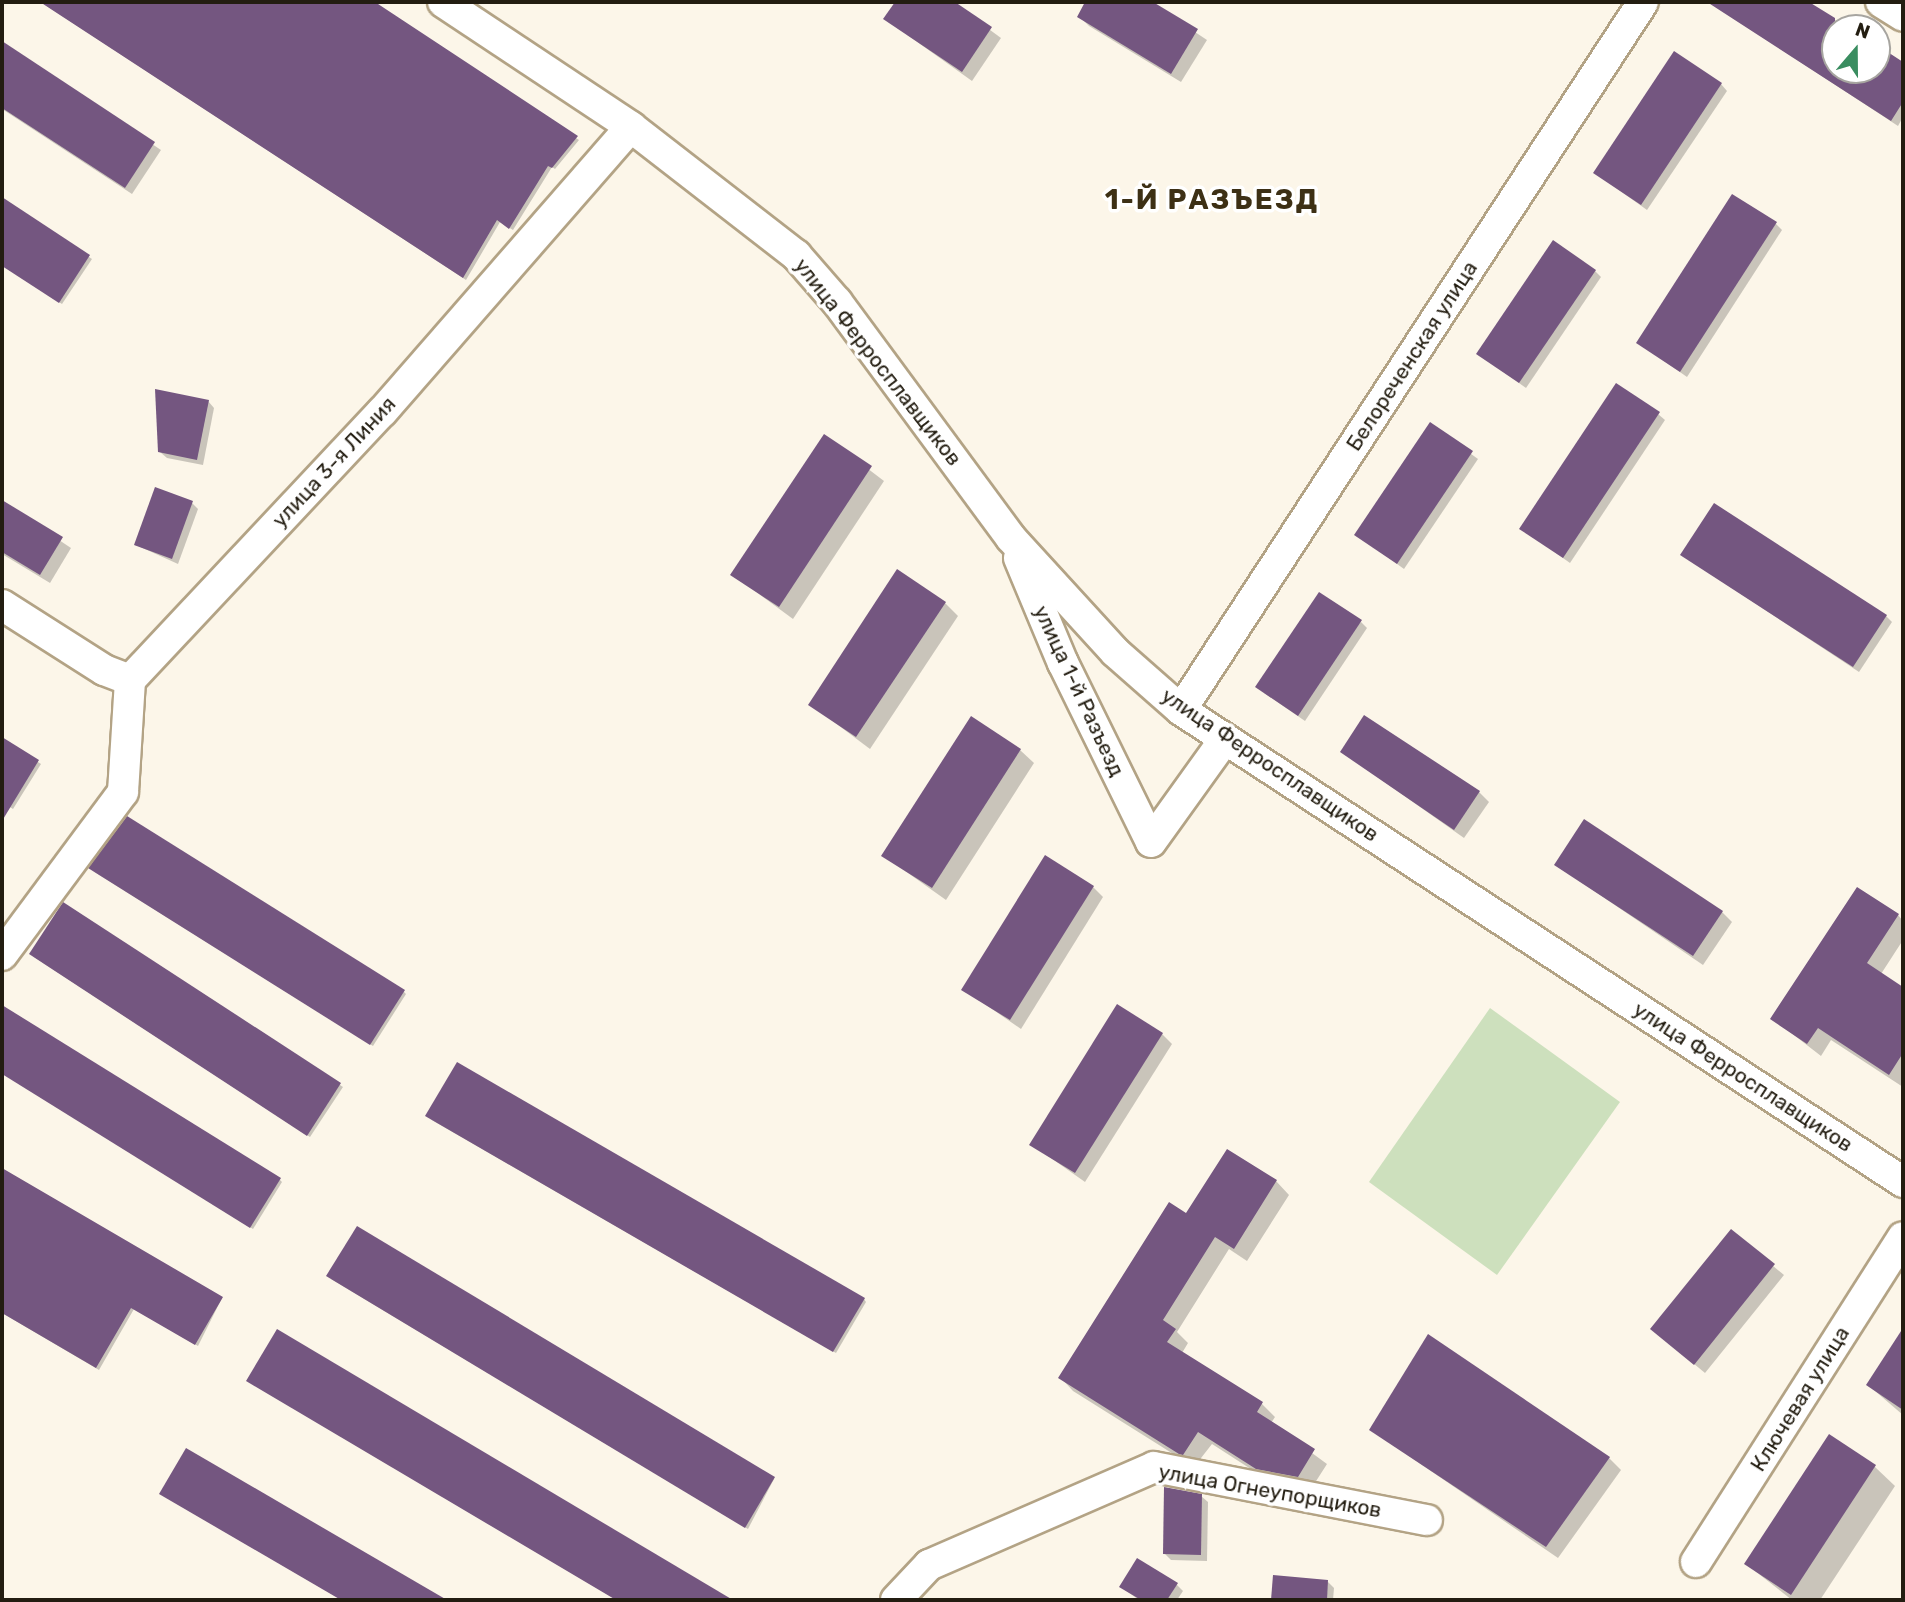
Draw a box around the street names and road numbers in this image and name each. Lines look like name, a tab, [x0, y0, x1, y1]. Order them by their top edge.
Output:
street label: улица Ферросплавщиков	[789, 253, 967, 471]
street label: Белореченская улица	[1341, 256, 1483, 456]
street label: улица 3-я Линия	[267, 391, 401, 533]
street label: улица 1-й Разъезд	[1028, 602, 1130, 780]
street label: улица Ферросплавщиков	[1157, 683, 1383, 847]
street label: улица Ферросплавщиков	[1629, 997, 1857, 1157]
street label: Ключевая улица	[1745, 1322, 1855, 1476]
street label: улица Огнеупорщиков	[1157, 1459, 1383, 1523]

